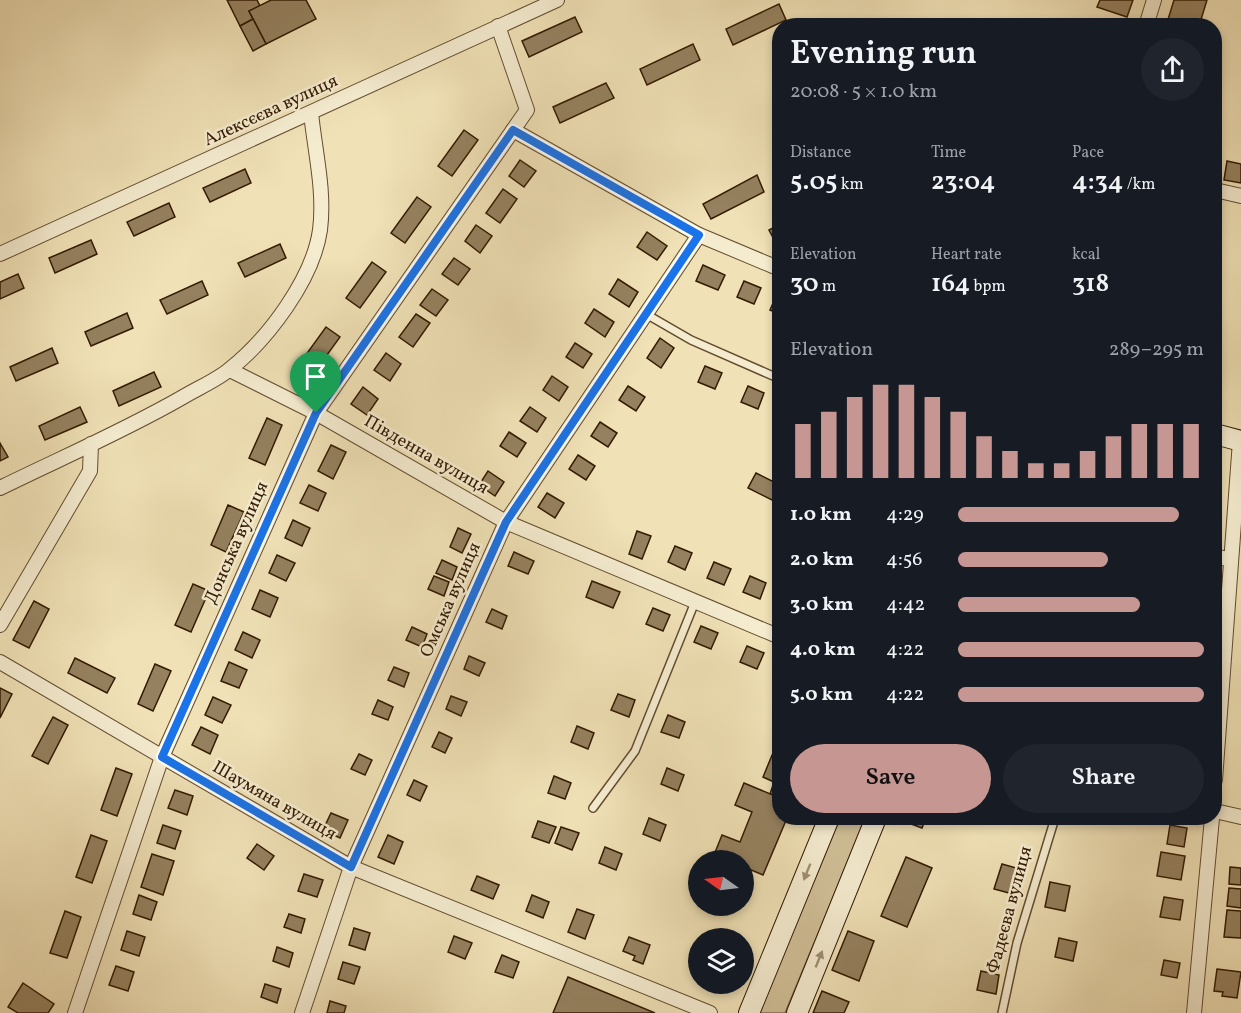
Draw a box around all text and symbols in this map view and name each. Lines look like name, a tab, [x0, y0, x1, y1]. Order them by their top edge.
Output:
text: Evening run	[790, 32, 977, 78]
button: share	[1141, 38, 1204, 101]
street label: Алексєєва вулиця	[200, 69, 342, 153]
text: 20:08 · 5 × 1.0 km	[790, 78, 937, 106]
text: Distance	[790, 142, 851, 164]
text: Time	[931, 142, 966, 164]
text: Pace	[1072, 142, 1104, 164]
text: 5.05	[790, 164, 838, 200]
text: 23:04	[931, 164, 995, 200]
text: 4:34	[1072, 164, 1124, 200]
text: km	[838, 174, 864, 196]
text: /km	[1124, 174, 1155, 196]
text: Elevation	[790, 244, 857, 266]
text: Heart rate	[931, 244, 1002, 266]
text: kcal	[1072, 244, 1100, 266]
text: 30	[790, 266, 819, 302]
text: 164	[931, 266, 970, 302]
text: 318	[1072, 266, 1109, 302]
text: m	[819, 276, 836, 298]
text: bpm	[970, 276, 1006, 298]
text: Elevation	[790, 336, 873, 364]
text: 289–295 m	[1109, 336, 1204, 364]
pin	[290, 351, 341, 413]
icon: arrive	[299, 360, 332, 393]
street label: Південна вулиця	[359, 409, 493, 501]
street label: Донська вулиця	[199, 478, 275, 608]
text: 1.0 km	[790, 501, 852, 529]
text: 4:29	[886, 501, 924, 529]
street label: Омська вулиця	[414, 539, 488, 661]
text: 2.0 km	[790, 546, 854, 574]
text: 4:56	[886, 546, 922, 574]
text: 3.0 km	[790, 591, 854, 619]
text: 4:42	[886, 591, 925, 619]
text: 4.0 km	[790, 636, 856, 664]
text: 4:22	[886, 636, 924, 664]
text: 5.0 km	[790, 681, 853, 709]
text: 4:22	[886, 681, 924, 709]
button: Save	[790, 744, 991, 813]
button: Share	[1003, 744, 1204, 813]
street label: Шаумяна вулиця	[207, 755, 341, 847]
street label: Фадеєва вулиця	[981, 843, 1039, 977]
north arrow	[688, 850, 754, 916]
map controls	[688, 850, 754, 994]
one-way arrow	[802, 863, 812, 881]
button: layers	[688, 928, 754, 994]
one-way arrow	[815, 950, 824, 968]

